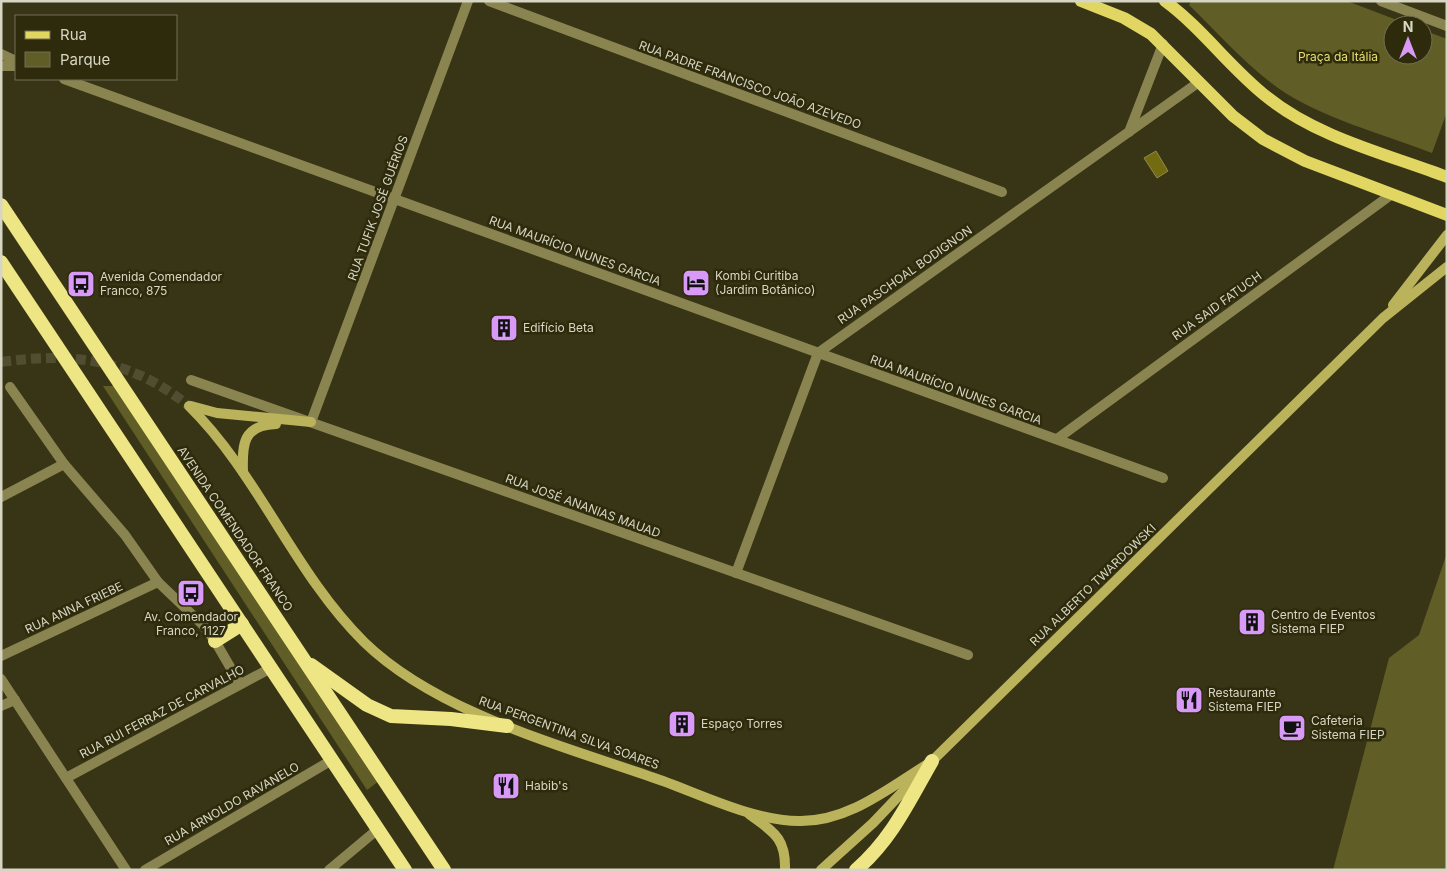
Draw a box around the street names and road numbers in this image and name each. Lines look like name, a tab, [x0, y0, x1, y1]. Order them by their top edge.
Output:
street label: RUA PADRE FRANCISCO JOÃO AZEVEDO	[637, 37, 863, 132]
street label: RUA TUFIK JOSÉ GUÉRIOS	[344, 133, 411, 283]
street label: RUA MAURÍCIO NUNES GARCIA	[487, 212, 663, 289]
street label: RUA PASCHOAL BODIGNON	[835, 222, 975, 327]
street label: RUA SAID FATUCH	[1169, 268, 1264, 343]
street label: RUA MAURÍCIO NUNES GARCIA	[868, 351, 1044, 428]
street label: AVENIDA COMENDADOR FRANCO	[174, 443, 296, 614]
street label: RUA JOSÉ ANANIAS MAUAD	[503, 470, 663, 541]
street label: RUA ALBERTO TWARDOWSKI	[1027, 520, 1159, 649]
street label: RUA ANNA FRIEBE	[22, 578, 125, 637]
street label: RUA RUI FERRAZ DE CARVALHO	[77, 662, 247, 761]
street label: RUA PERGENTINA SILVA SOARES	[477, 693, 662, 772]
street label: RUA ARNOLDO RAVANELO	[162, 759, 302, 848]

